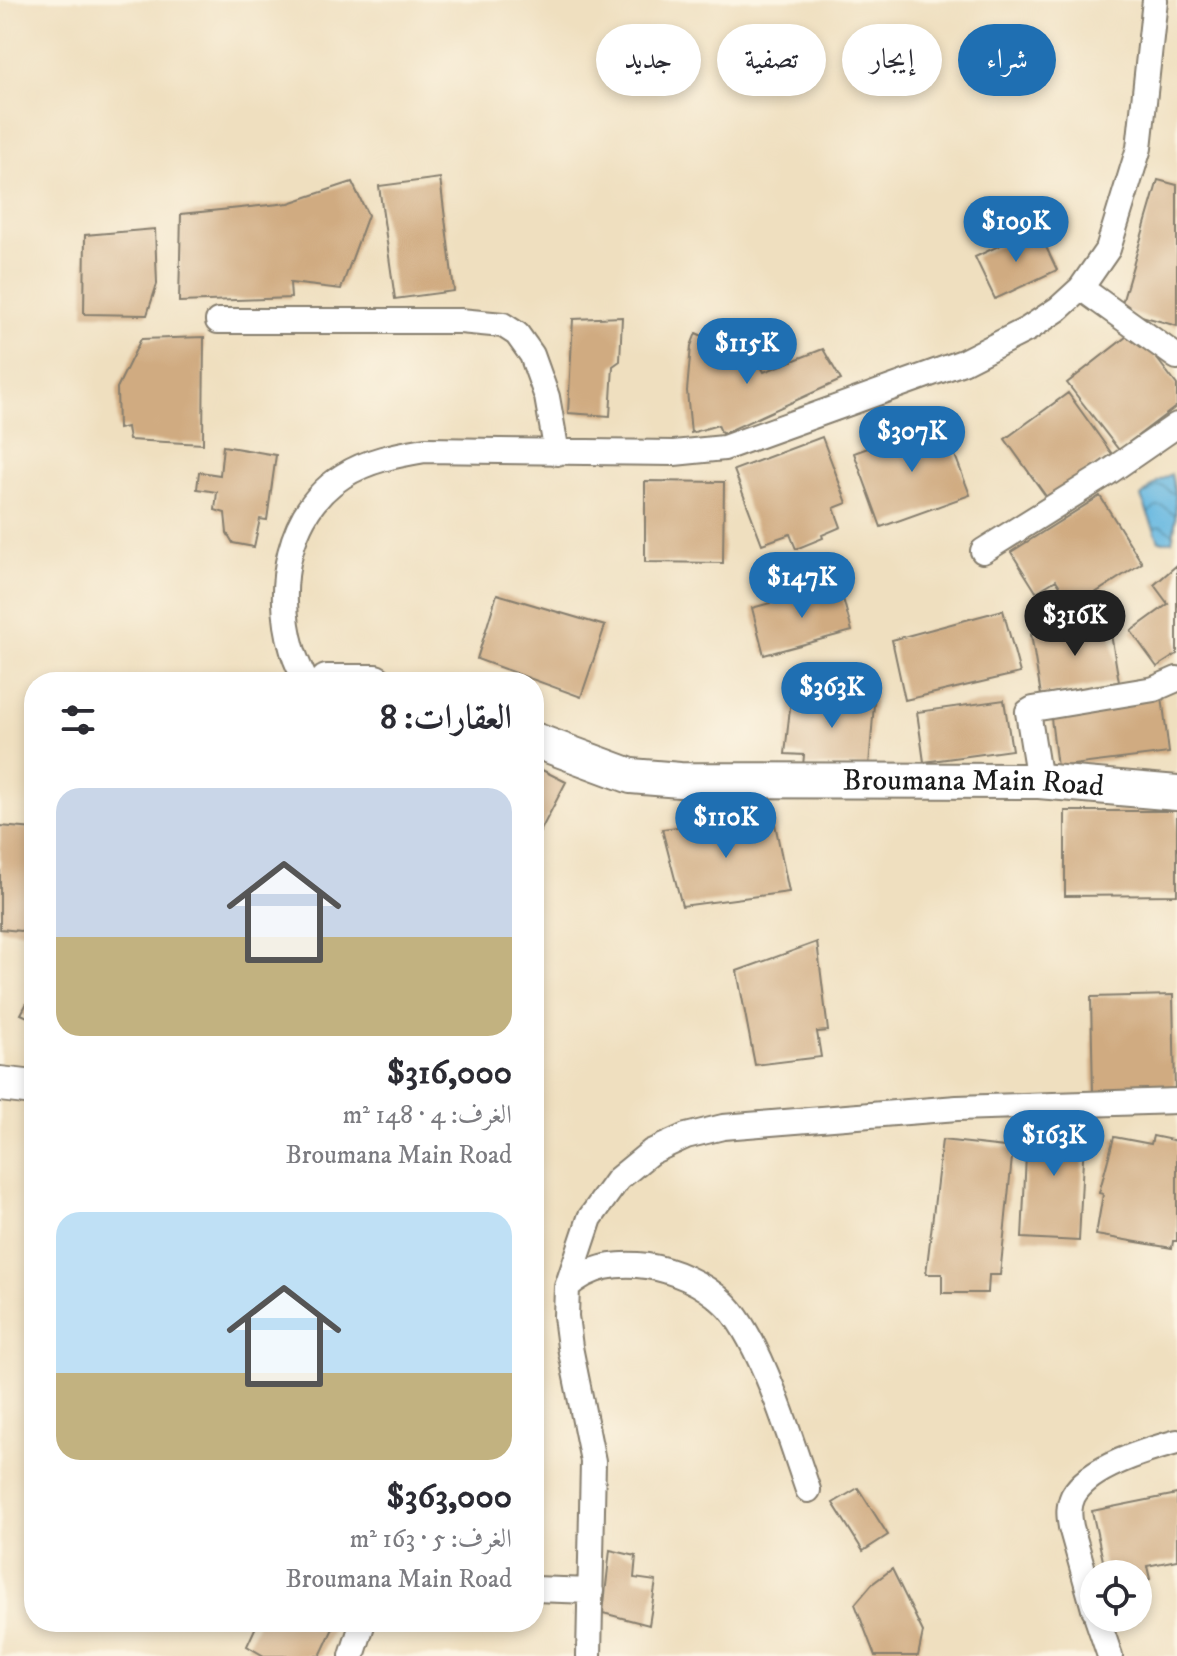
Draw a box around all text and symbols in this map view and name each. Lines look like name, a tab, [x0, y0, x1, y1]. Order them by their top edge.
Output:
chip: جديد	[596, 24, 701, 96]
chip: تصفية	[717, 24, 826, 96]
chip: إيجار	[842, 24, 942, 96]
chip: شراء	[958, 24, 1056, 96]
pin: $109K	[960, 196, 1072, 264]
text: $109K	[982, 205, 1050, 238]
pin: $115K	[691, 318, 803, 386]
text: $115K	[715, 327, 779, 360]
pin: $307K	[856, 406, 968, 474]
text: $307K	[877, 415, 947, 448]
pin: $147K	[746, 552, 858, 620]
text: $147K	[767, 561, 837, 594]
pin: $316K	[1019, 590, 1131, 658]
text: $316K	[1042, 599, 1108, 632]
pin: $363K	[776, 662, 888, 730]
text: $363K	[799, 671, 865, 704]
text: العقارات: 8	[380, 697, 512, 739]
icon: filters	[56, 698, 100, 742]
street label: Broumana Main Road	[843, 762, 1105, 805]
pin: $110K	[670, 792, 782, 860]
text: $110K	[693, 801, 759, 834]
icon: home	[212, 840, 356, 984]
text: $316,000	[387, 1052, 512, 1094]
text: الغرف: 4 · 148 m²	[343, 1099, 512, 1132]
pin: $163K	[998, 1110, 1110, 1178]
text: $163K	[1021, 1119, 1087, 1152]
text: Broumana Main Road	[286, 1139, 512, 1172]
icon: home	[212, 1264, 356, 1408]
text: $363,000	[386, 1476, 512, 1518]
text: الغرف: 5 · 163 m²	[350, 1523, 512, 1556]
map controls	[1080, 1560, 1152, 1632]
button: locate	[1080, 1560, 1152, 1632]
text: Broumana Main Road	[286, 1563, 512, 1596]

